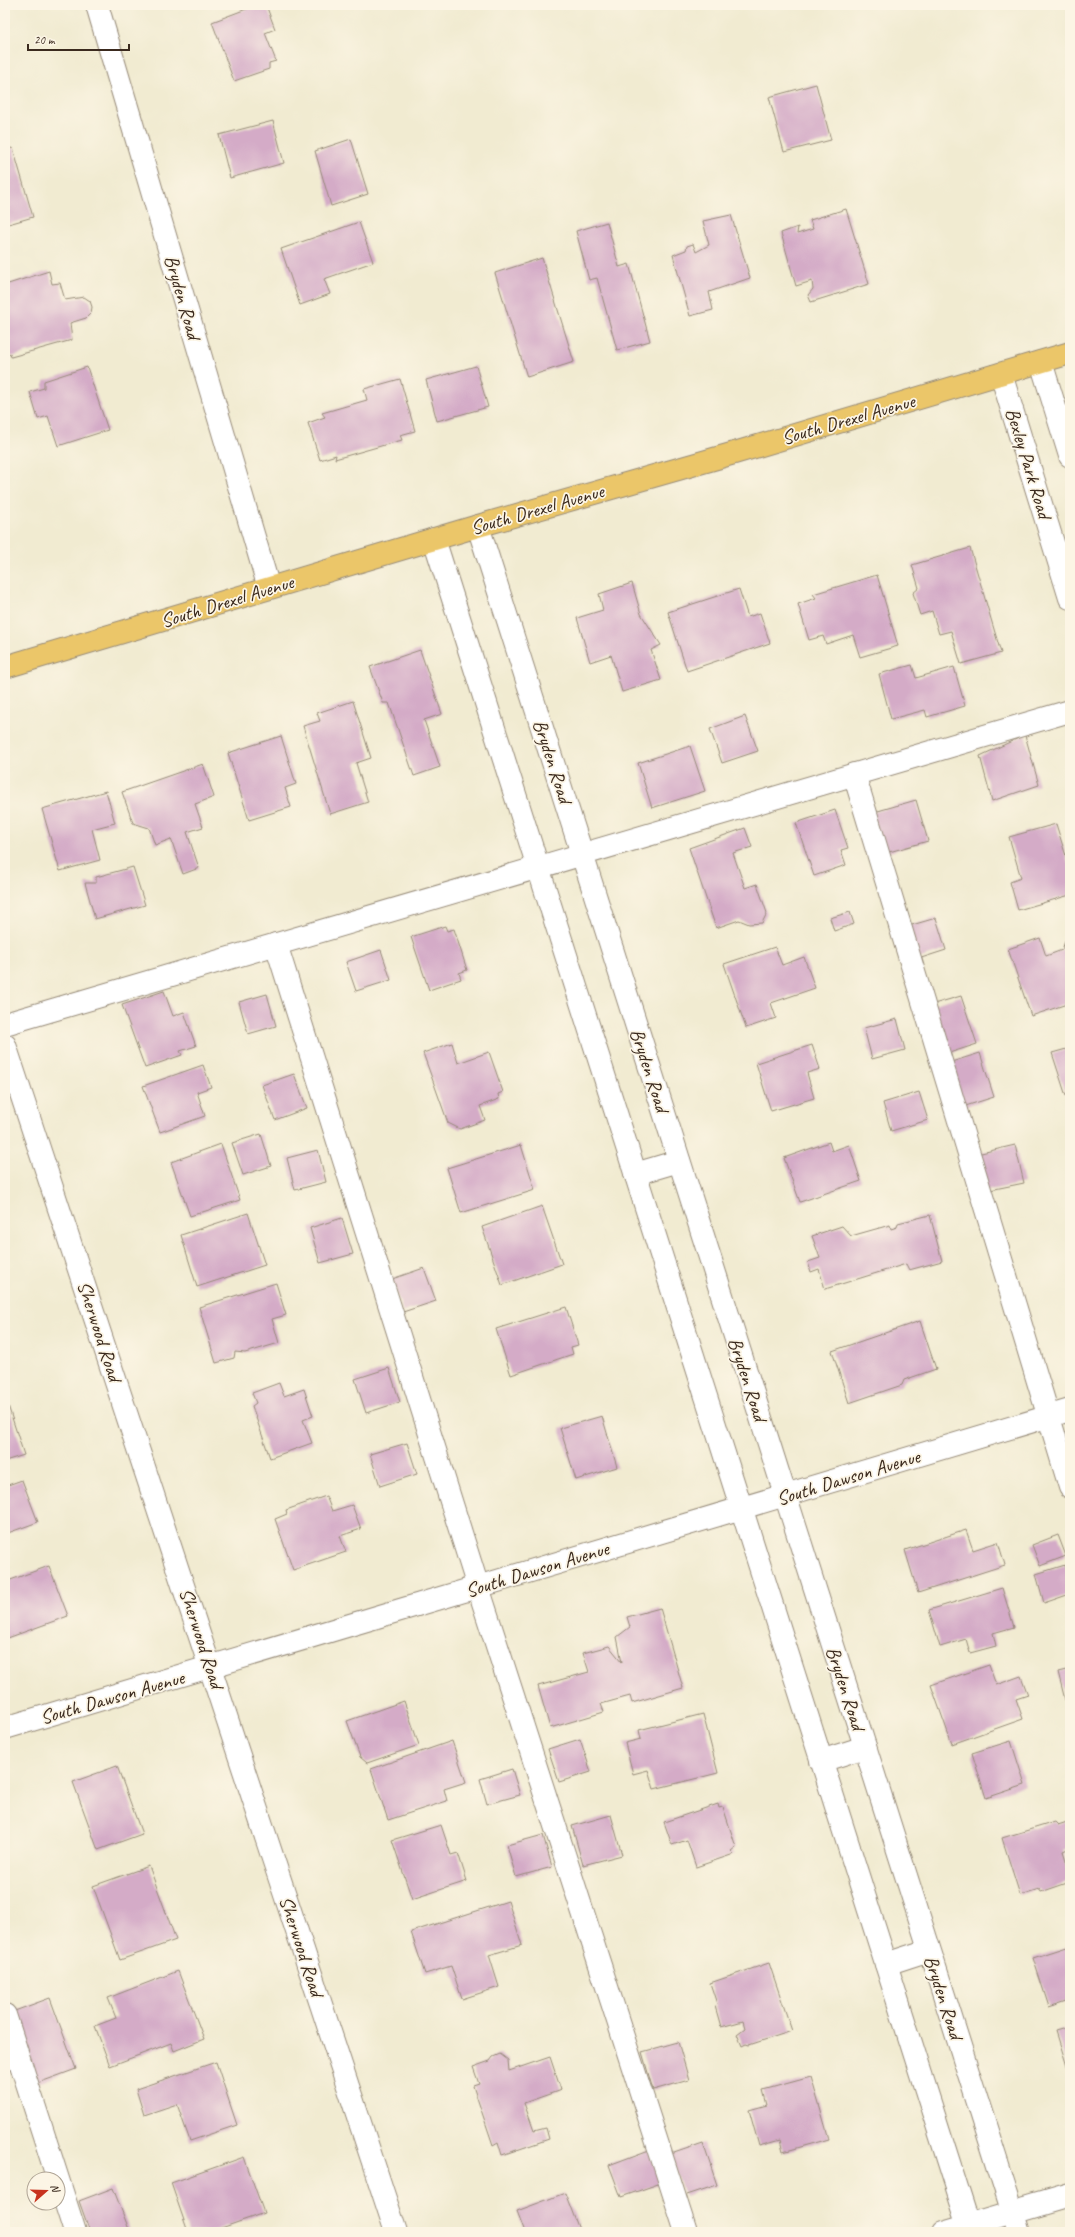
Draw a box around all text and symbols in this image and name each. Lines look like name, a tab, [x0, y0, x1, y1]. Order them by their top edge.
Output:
scale bar	[28, 26, 129, 52]
text: 20 m	[34, 32, 56, 48]
street label: Bryden Road	[159, 252, 207, 345]
street label: South Drexel Avenue	[779, 388, 919, 450]
street label: Bexley Park Road	[1000, 405, 1058, 524]
street label: South Drexel Avenue	[468, 478, 608, 540]
street label: South Drexel Avenue	[158, 569, 298, 634]
street label: Bryden Road	[527, 716, 579, 809]
street label: Bryden Road	[624, 1025, 676, 1118]
street label: Sherwood Road	[72, 1278, 128, 1387]
street label: Bryden Road	[722, 1334, 774, 1427]
street label: South Dawson Avenue	[774, 1443, 924, 1511]
street label: South Dawson Avenue	[463, 1535, 613, 1603]
street label: Sherwood Road	[174, 1585, 230, 1694]
street label: Bryden Road	[820, 1643, 872, 1736]
street label: South Dawson Avenue	[37, 1665, 188, 1730]
street label: Sherwood Road	[274, 1893, 330, 2002]
street label: Bryden Road	[918, 1952, 970, 2045]
north arrow	[26, 2171, 66, 2211]
text: N	[48, 2182, 64, 2195]

